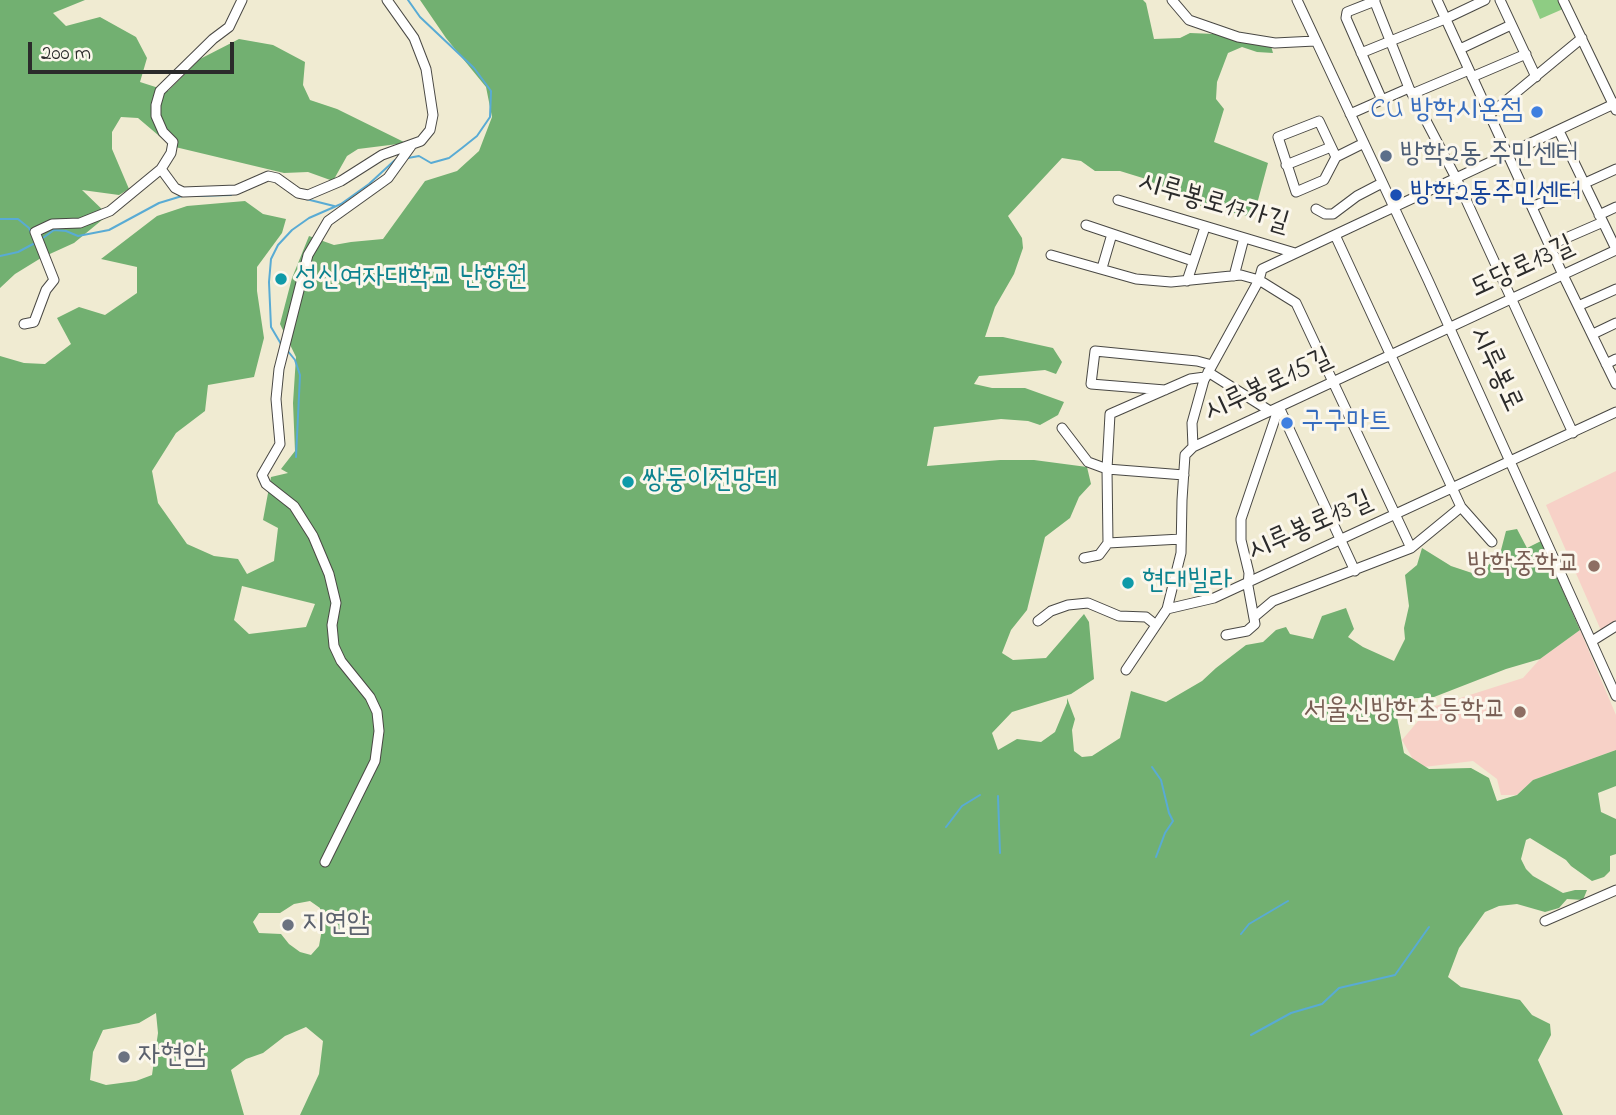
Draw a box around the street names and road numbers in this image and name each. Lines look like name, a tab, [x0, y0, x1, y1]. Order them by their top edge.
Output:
street label: 시루봉로17가길	[1134, 167, 1292, 243]
street label: 도당로13길	[1466, 230, 1580, 308]
street label: 시루봉로	[1460, 322, 1528, 418]
street label: 시루봉로15길	[1200, 343, 1338, 431]
street label: 시루봉로13길	[1243, 486, 1379, 570]

